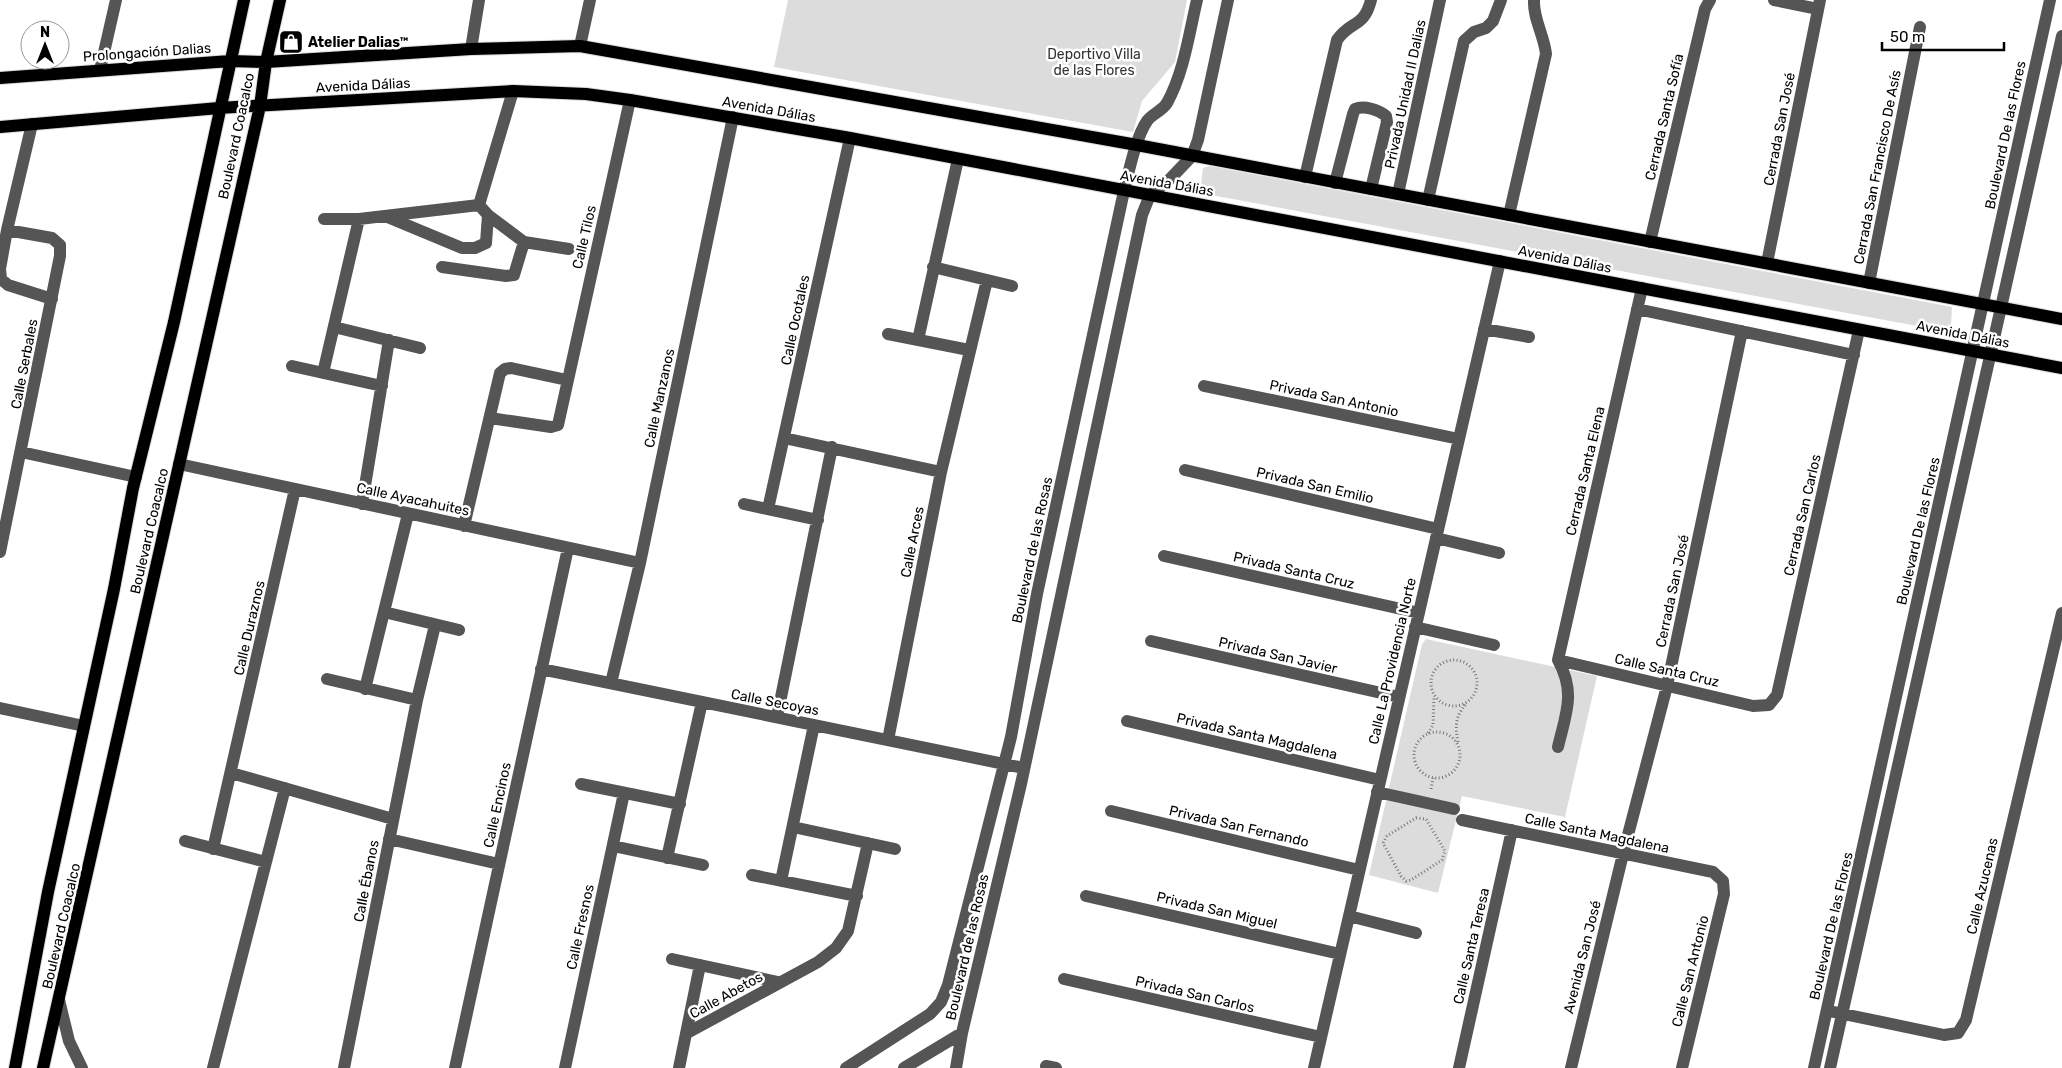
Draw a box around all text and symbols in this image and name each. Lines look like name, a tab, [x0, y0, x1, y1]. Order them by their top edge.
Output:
street label: Privada Unidad II Dalias	[1381, 18, 1430, 170]
north arrow	[20, 20, 70, 70]
scale bar	[1882, 20, 2004, 52]
text: N	[40, 24, 50, 41]
text: 50 m	[1890, 28, 1925, 46]
shop icon: Atelier Dalias™	[278, 29, 304, 55]
place label: Atelier Dalias™	[308, 34, 409, 51]
street label: Prolongación Dalias	[82, 40, 212, 65]
park label: Deportivo Villa de las Flores	[1047, 46, 1141, 79]
street label: Cerrada Santa Sofía	[1642, 52, 1687, 182]
street label: Boulevard De las Flores	[1981, 59, 2030, 211]
street label: Cerrada San Francisco De Asís	[1850, 68, 1905, 266]
street label: Boulevard Coacalco	[215, 71, 258, 201]
street label: Cerrada San José	[1760, 71, 1799, 187]
street label: Avenida Dálias	[315, 75, 411, 96]
street label: Avenida Dálias	[721, 93, 817, 126]
street label: Avenida Dálias	[1119, 167, 1215, 200]
street label: Calle Tilos	[569, 204, 600, 271]
street label: Avenida Dálias	[1517, 242, 1613, 277]
street label: Calle Ocotales	[778, 273, 813, 367]
street label: Avenida Dálias	[1915, 317, 2011, 352]
street label: Calle Serbales	[7, 318, 42, 411]
street label: Calle Manzanos	[641, 347, 678, 449]
street label: Privada San Antonio	[1268, 376, 1400, 420]
street label: Cerrada Santa Elena	[1562, 405, 1609, 537]
street label: Cerrada San Carlos	[1780, 453, 1825, 578]
street label: Boulevard De las Flores	[1893, 455, 1944, 607]
street label: Privada San Emilio	[1255, 464, 1375, 507]
street label: Boulevard Coacalco	[127, 467, 172, 596]
street label: Boulevard de las Rosas	[1009, 475, 1056, 625]
street label: Calle Ayacahuites	[355, 479, 471, 520]
street label: Calle Arces	[897, 505, 928, 579]
street label: Cerrada San José	[1652, 533, 1693, 649]
street label: Privada Santa Cruz	[1232, 548, 1356, 593]
street label: Calle La Providencia Norte	[1365, 576, 1420, 746]
street label: Calle Duraznos	[230, 579, 269, 677]
street label: Privada San Javier	[1217, 634, 1340, 678]
street label: Calle Santa Cruz	[1613, 650, 1721, 691]
street label: Calle Secoyas	[729, 686, 820, 719]
street label: Privada Santa Magdalena	[1175, 710, 1339, 763]
street label: Calle Encinos	[480, 761, 515, 849]
street label: Privada San Fernando	[1167, 802, 1310, 851]
street label: Calle Santa Magdalena	[1523, 810, 1671, 857]
street label: Calle Azucenas	[1963, 836, 2002, 936]
street label: Calle Ébanos	[349, 838, 383, 924]
street label: Boulevard De las Flores	[1806, 850, 1857, 1002]
street label: Boulevard Coacalco	[39, 862, 84, 991]
street label: Boulevard de las Rosas	[942, 872, 993, 1022]
street label: Calle Fresnos	[563, 883, 598, 971]
street label: Calle Santa Teresa	[1450, 886, 1493, 1006]
street label: Privada San Miguel	[1155, 888, 1279, 933]
street label: Avenida San José	[1560, 899, 1605, 1015]
street label: Calle San Antonio	[1668, 914, 1713, 1029]
street label: Calle Abetos	[687, 968, 766, 1022]
street label: Privada San Carlos	[1134, 973, 1256, 1016]

